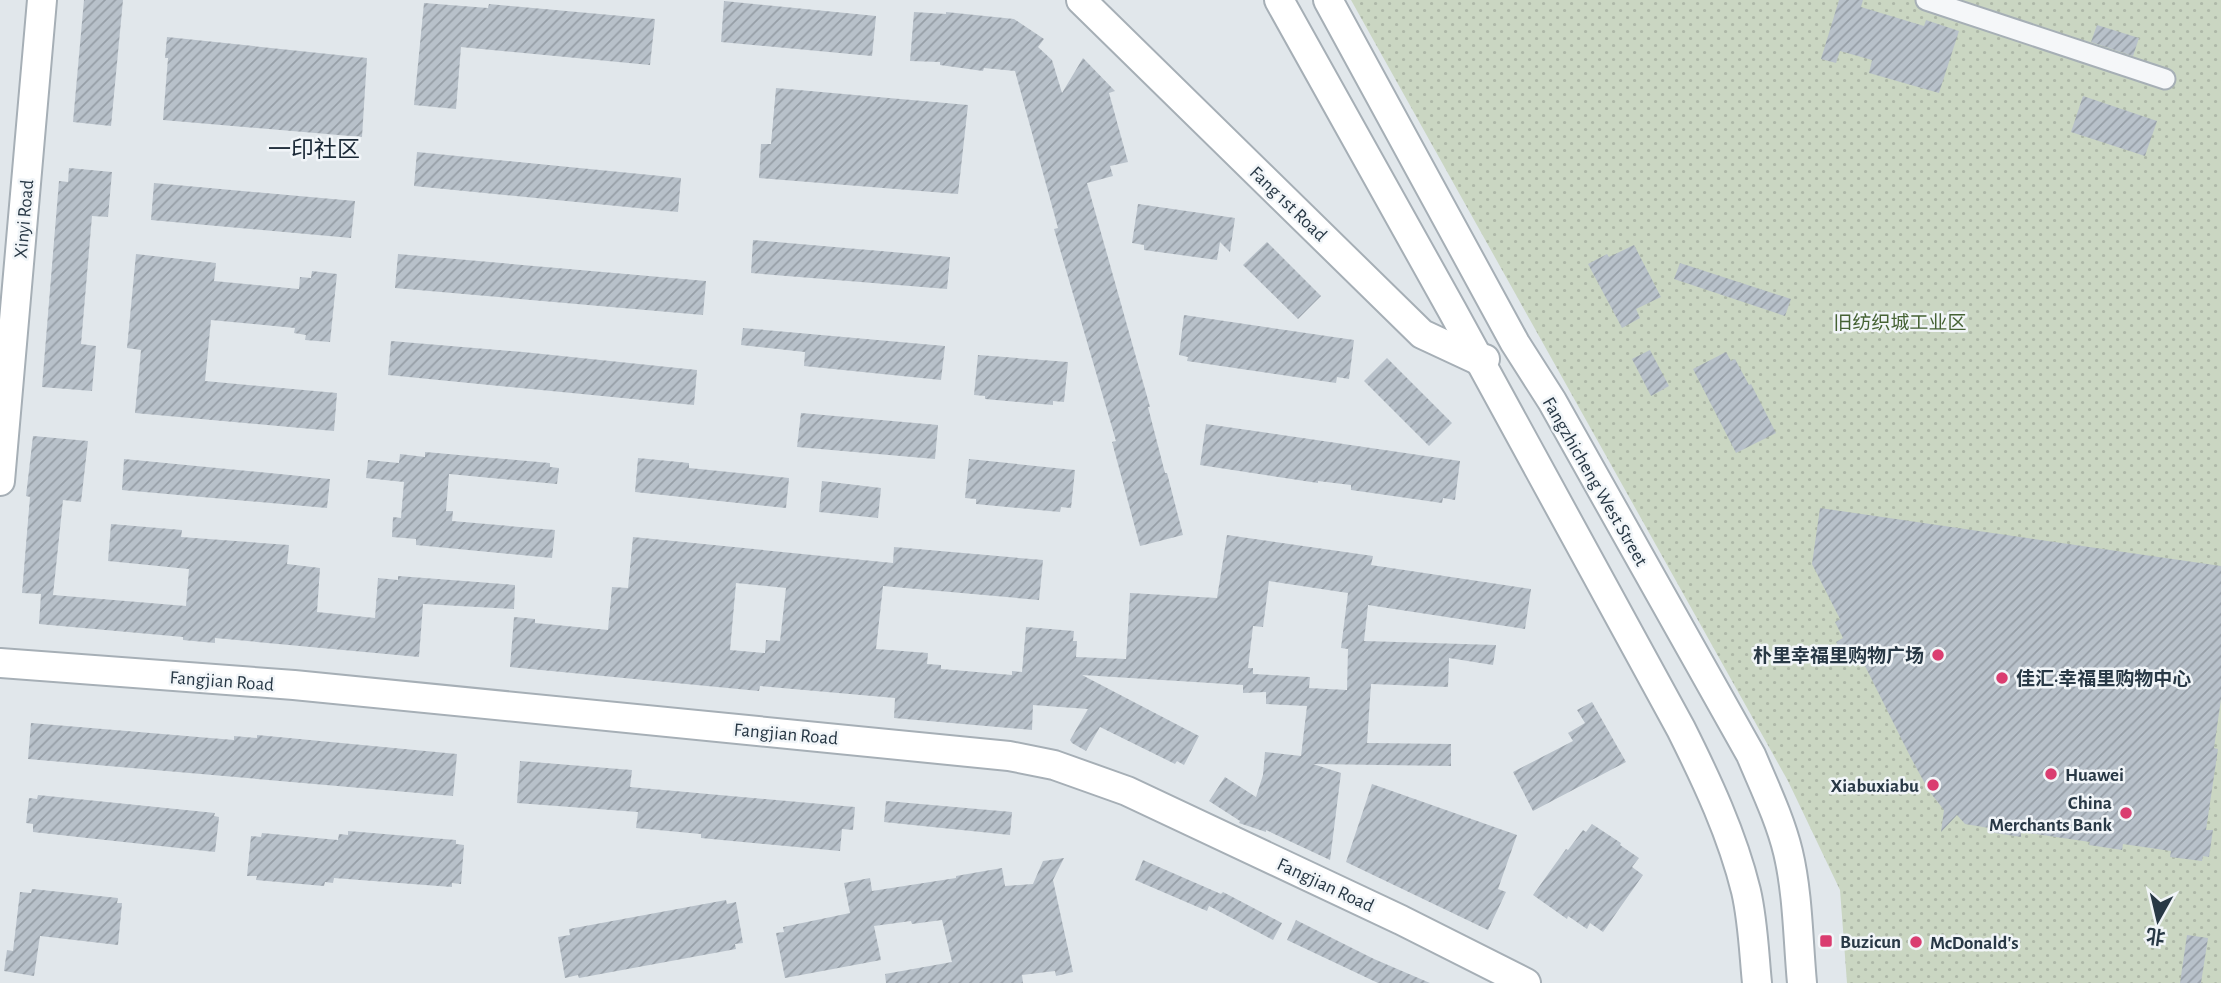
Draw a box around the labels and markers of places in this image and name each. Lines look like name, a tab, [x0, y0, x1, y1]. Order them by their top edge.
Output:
place label: 朴里幸福里购物广场	[1753, 645, 1924, 666]
marker: 朴里幸福里购物广场	[1930, 647, 1946, 663]
place label: 佳汇·幸福里购物中心	[2016, 668, 2191, 689]
marker: 佳汇·幸福里购物中心	[1994, 670, 2010, 686]
marker: Huawei	[2043, 766, 2059, 782]
place label: Huawei	[2065, 766, 2124, 785]
place label: Xiabuxiabu	[1830, 777, 1919, 796]
marker: Xiabuxiabu	[1925, 777, 1941, 793]
place label: China Merchants Bank	[1989, 794, 2113, 835]
marker: China Merchants Bank	[2118, 805, 2134, 821]
marker: Buzicun	[1818, 933, 1834, 949]
place label: Buzicun	[1840, 933, 1901, 952]
marker: McDonald's	[1908, 934, 1924, 950]
place label: McDonald's	[1930, 934, 2019, 953]

